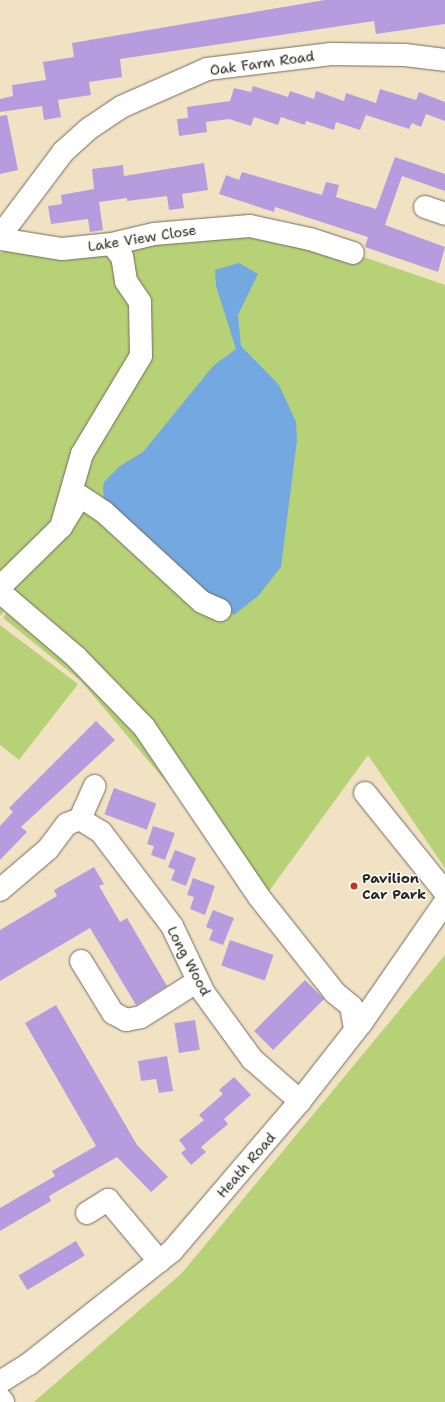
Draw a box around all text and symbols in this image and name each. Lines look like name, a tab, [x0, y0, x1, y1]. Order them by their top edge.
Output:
street label: Oak Farm Road	[209, 47, 315, 79]
street label: Lake View Close	[86, 221, 198, 255]
place label: Pavilion Car Park	[362, 870, 426, 902]
marker: Pavilion Car Park	[349, 881, 359, 891]
street label: Long Wood	[164, 923, 214, 999]
street label: Heath Road	[213, 1129, 279, 1201]

